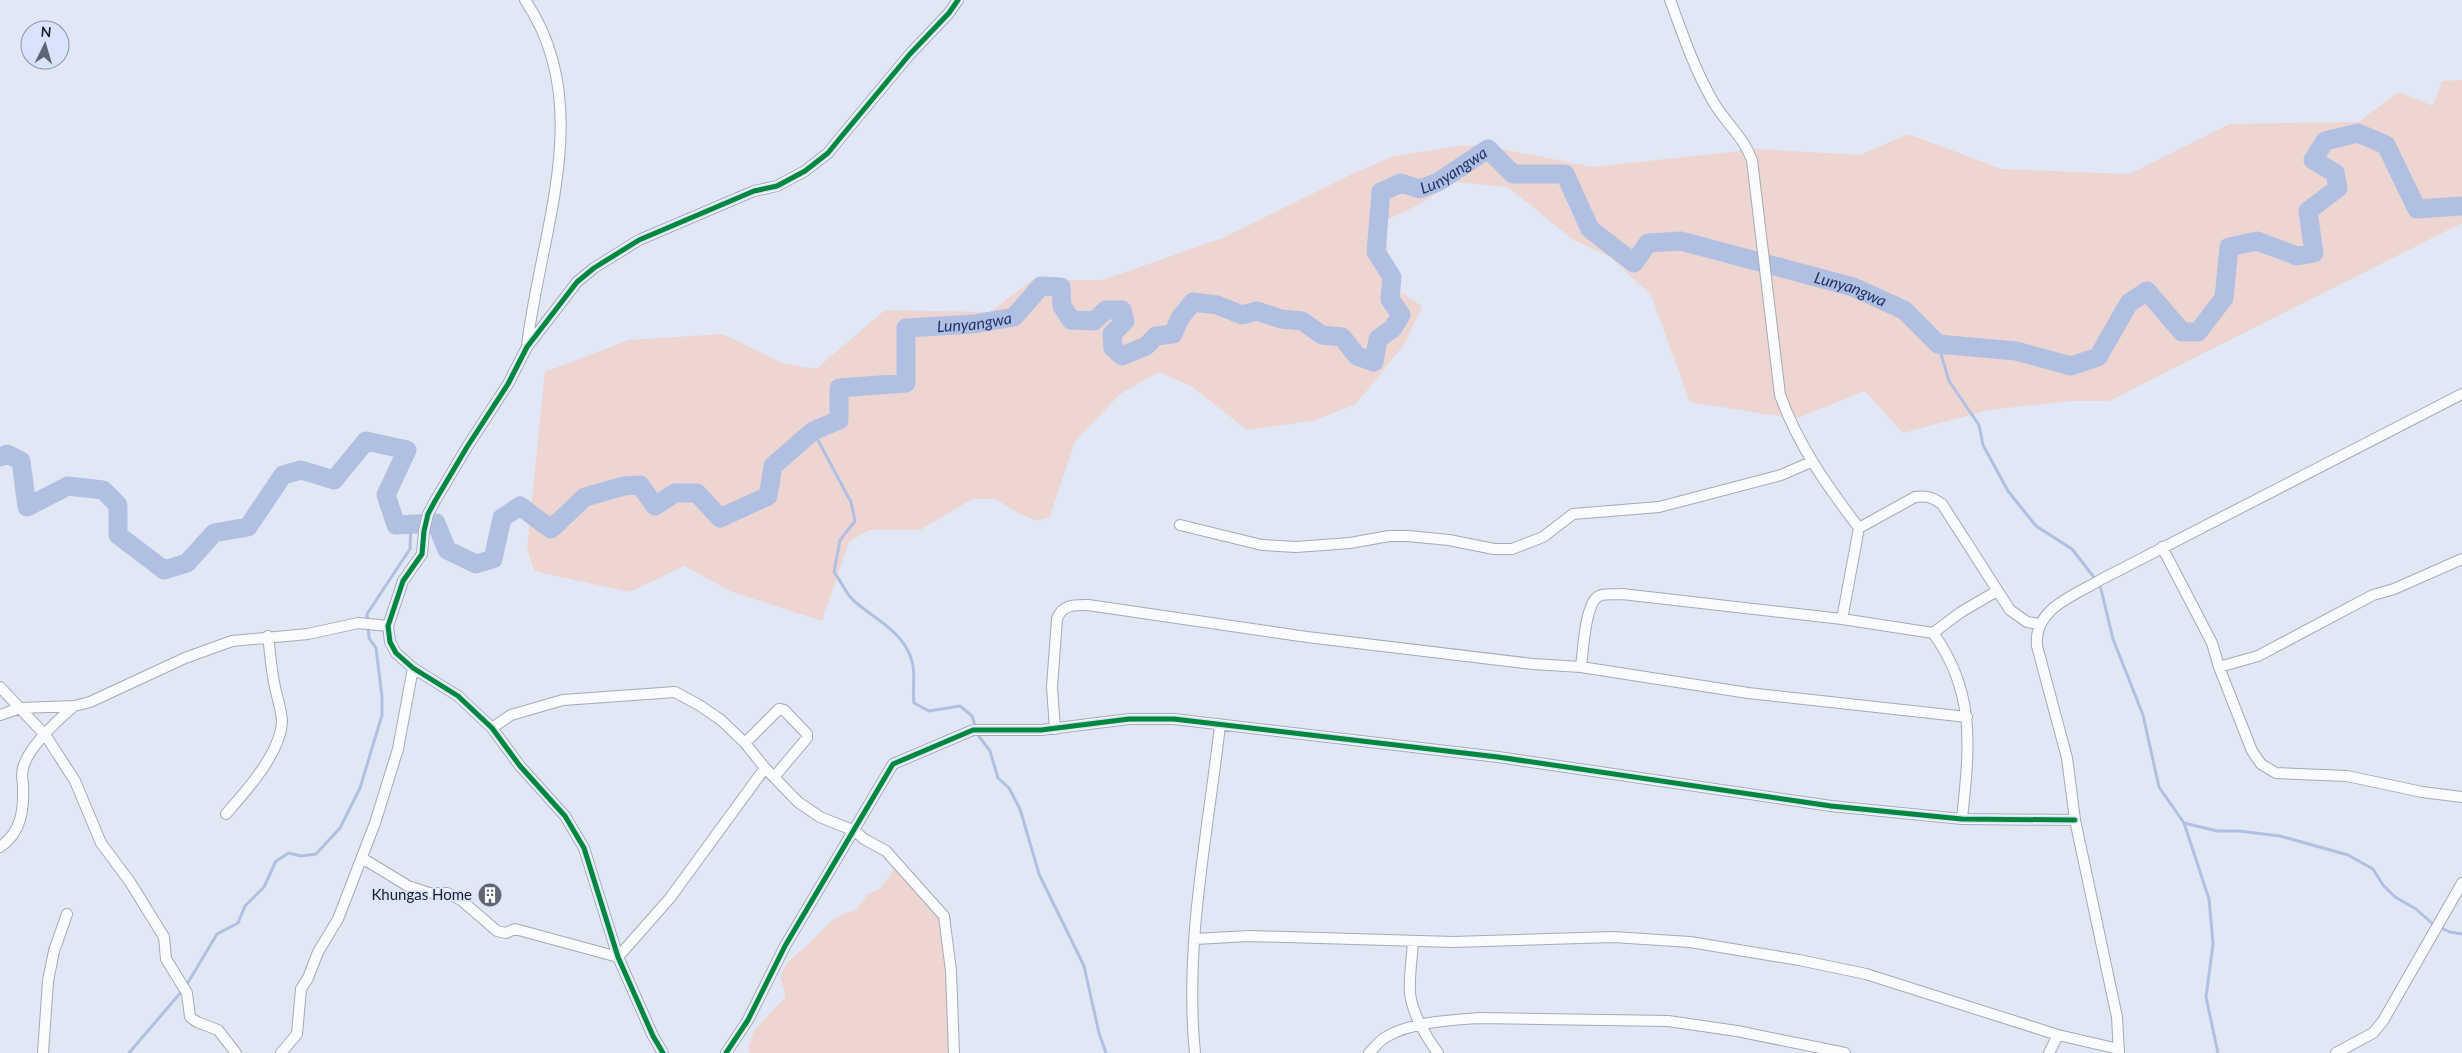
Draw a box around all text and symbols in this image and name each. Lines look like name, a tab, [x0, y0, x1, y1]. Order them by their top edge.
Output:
north arrow	[20, 20, 70, 70]
text: N	[40, 23, 52, 40]
water label: Lunyangwa	[1417, 142, 1490, 197]
water label: Lunyangwa	[1812, 267, 1890, 310]
water label: Lunyangwa	[936, 308, 1013, 335]
building icon: Khungas Home	[477, 882, 503, 908]
place label: Khungas Home	[371, 885, 472, 903]

